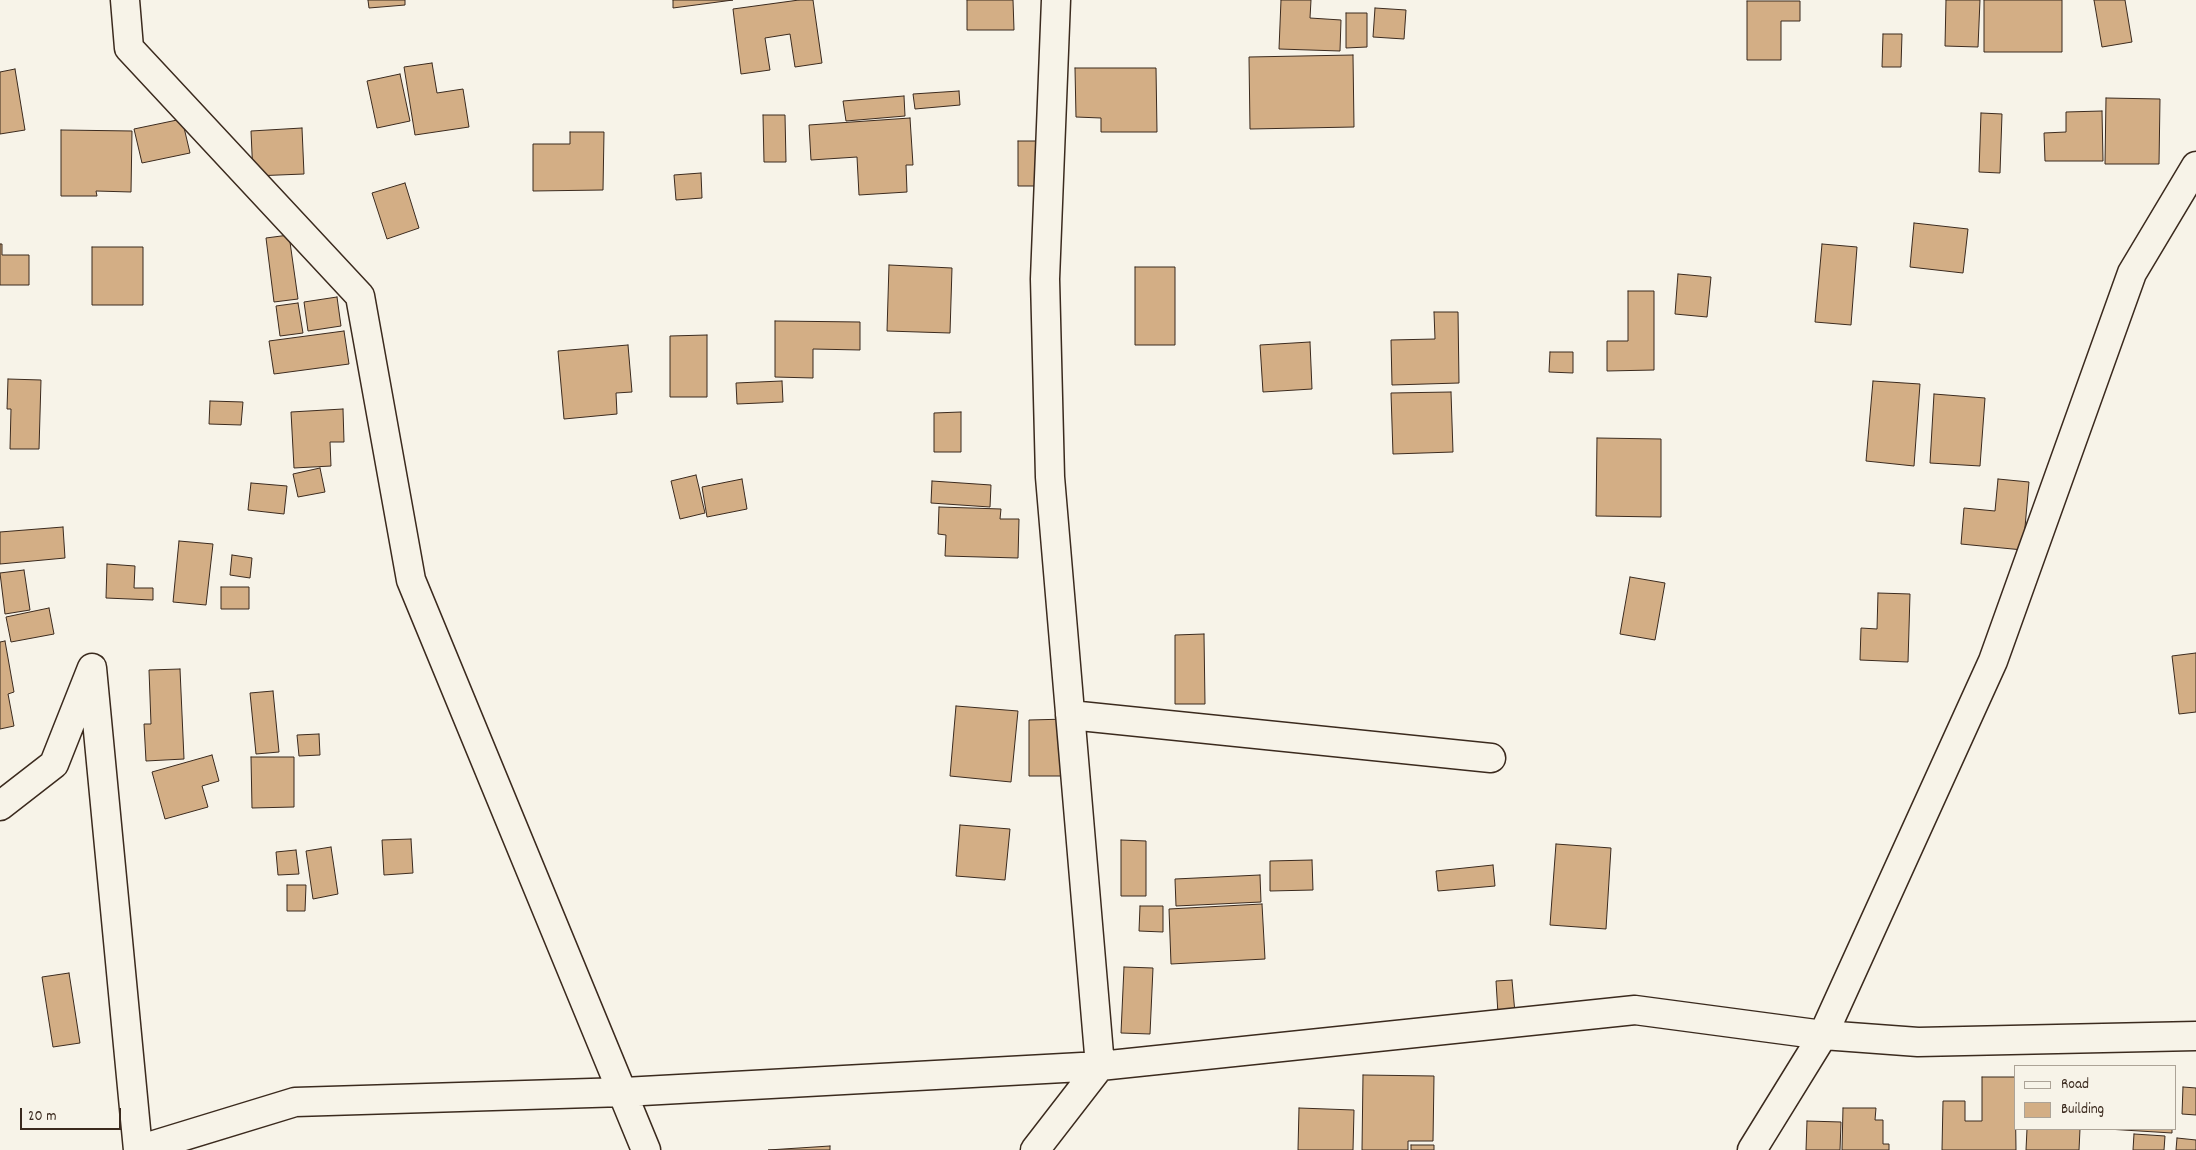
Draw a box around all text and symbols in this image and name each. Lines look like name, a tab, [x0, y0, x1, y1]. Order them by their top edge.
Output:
legend	[2014, 1065, 2176, 1130]
text: Road	[2061, 1074, 2089, 1096]
scale bar	[22, 1098, 124, 1130]
text: Building	[2061, 1099, 2104, 1121]
text: 20 m	[28, 1106, 56, 1128]

